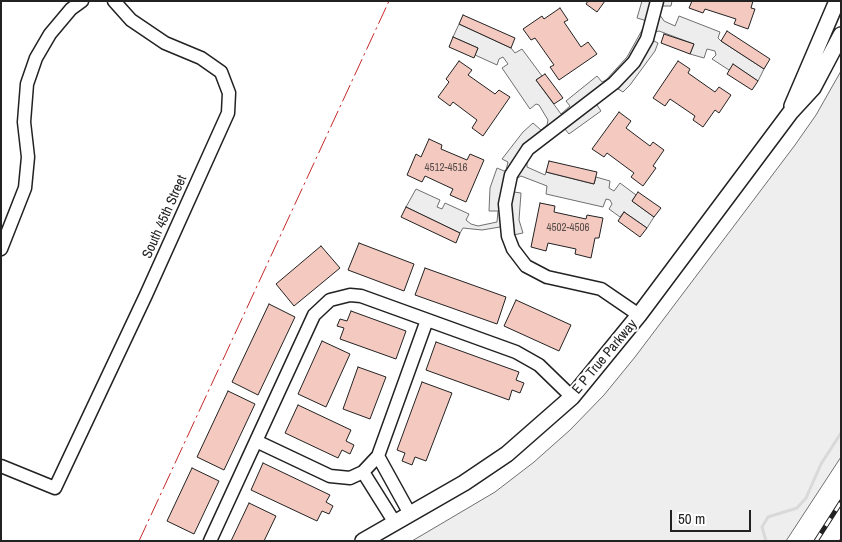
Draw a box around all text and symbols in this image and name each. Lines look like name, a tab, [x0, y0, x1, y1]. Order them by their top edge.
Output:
house number: 4512-4516	[424, 161, 468, 175]
street label: South 45th Street	[139, 173, 191, 261]
house number: 4502-4506	[546, 221, 590, 235]
street label: E P True Parkway	[569, 316, 641, 398]
scale bar	[672, 500, 753, 532]
text: 50 m	[678, 508, 705, 529]

